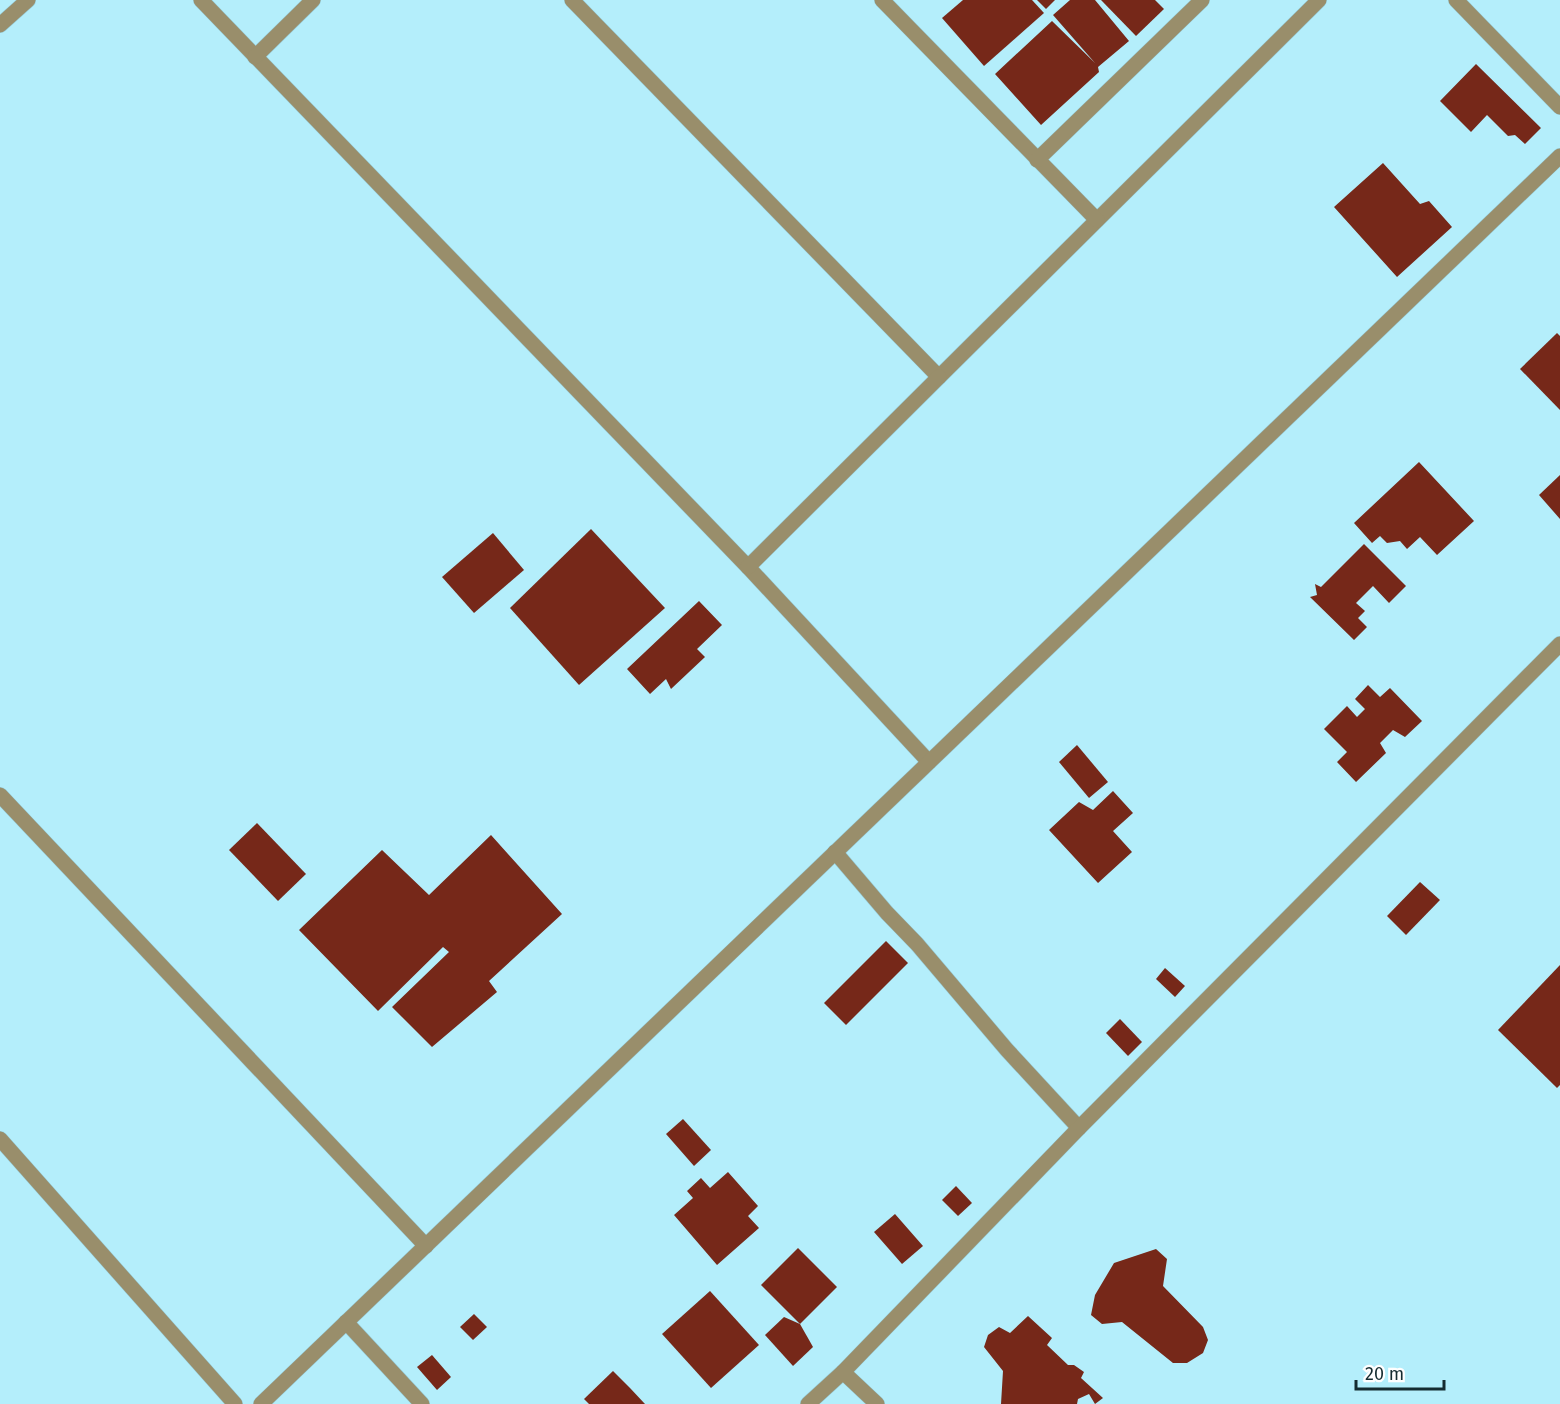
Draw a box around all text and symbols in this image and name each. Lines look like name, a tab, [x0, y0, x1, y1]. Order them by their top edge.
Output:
scale bar	[1356, 1353, 1444, 1391]
text: 20 m	[1365, 1363, 1404, 1385]

